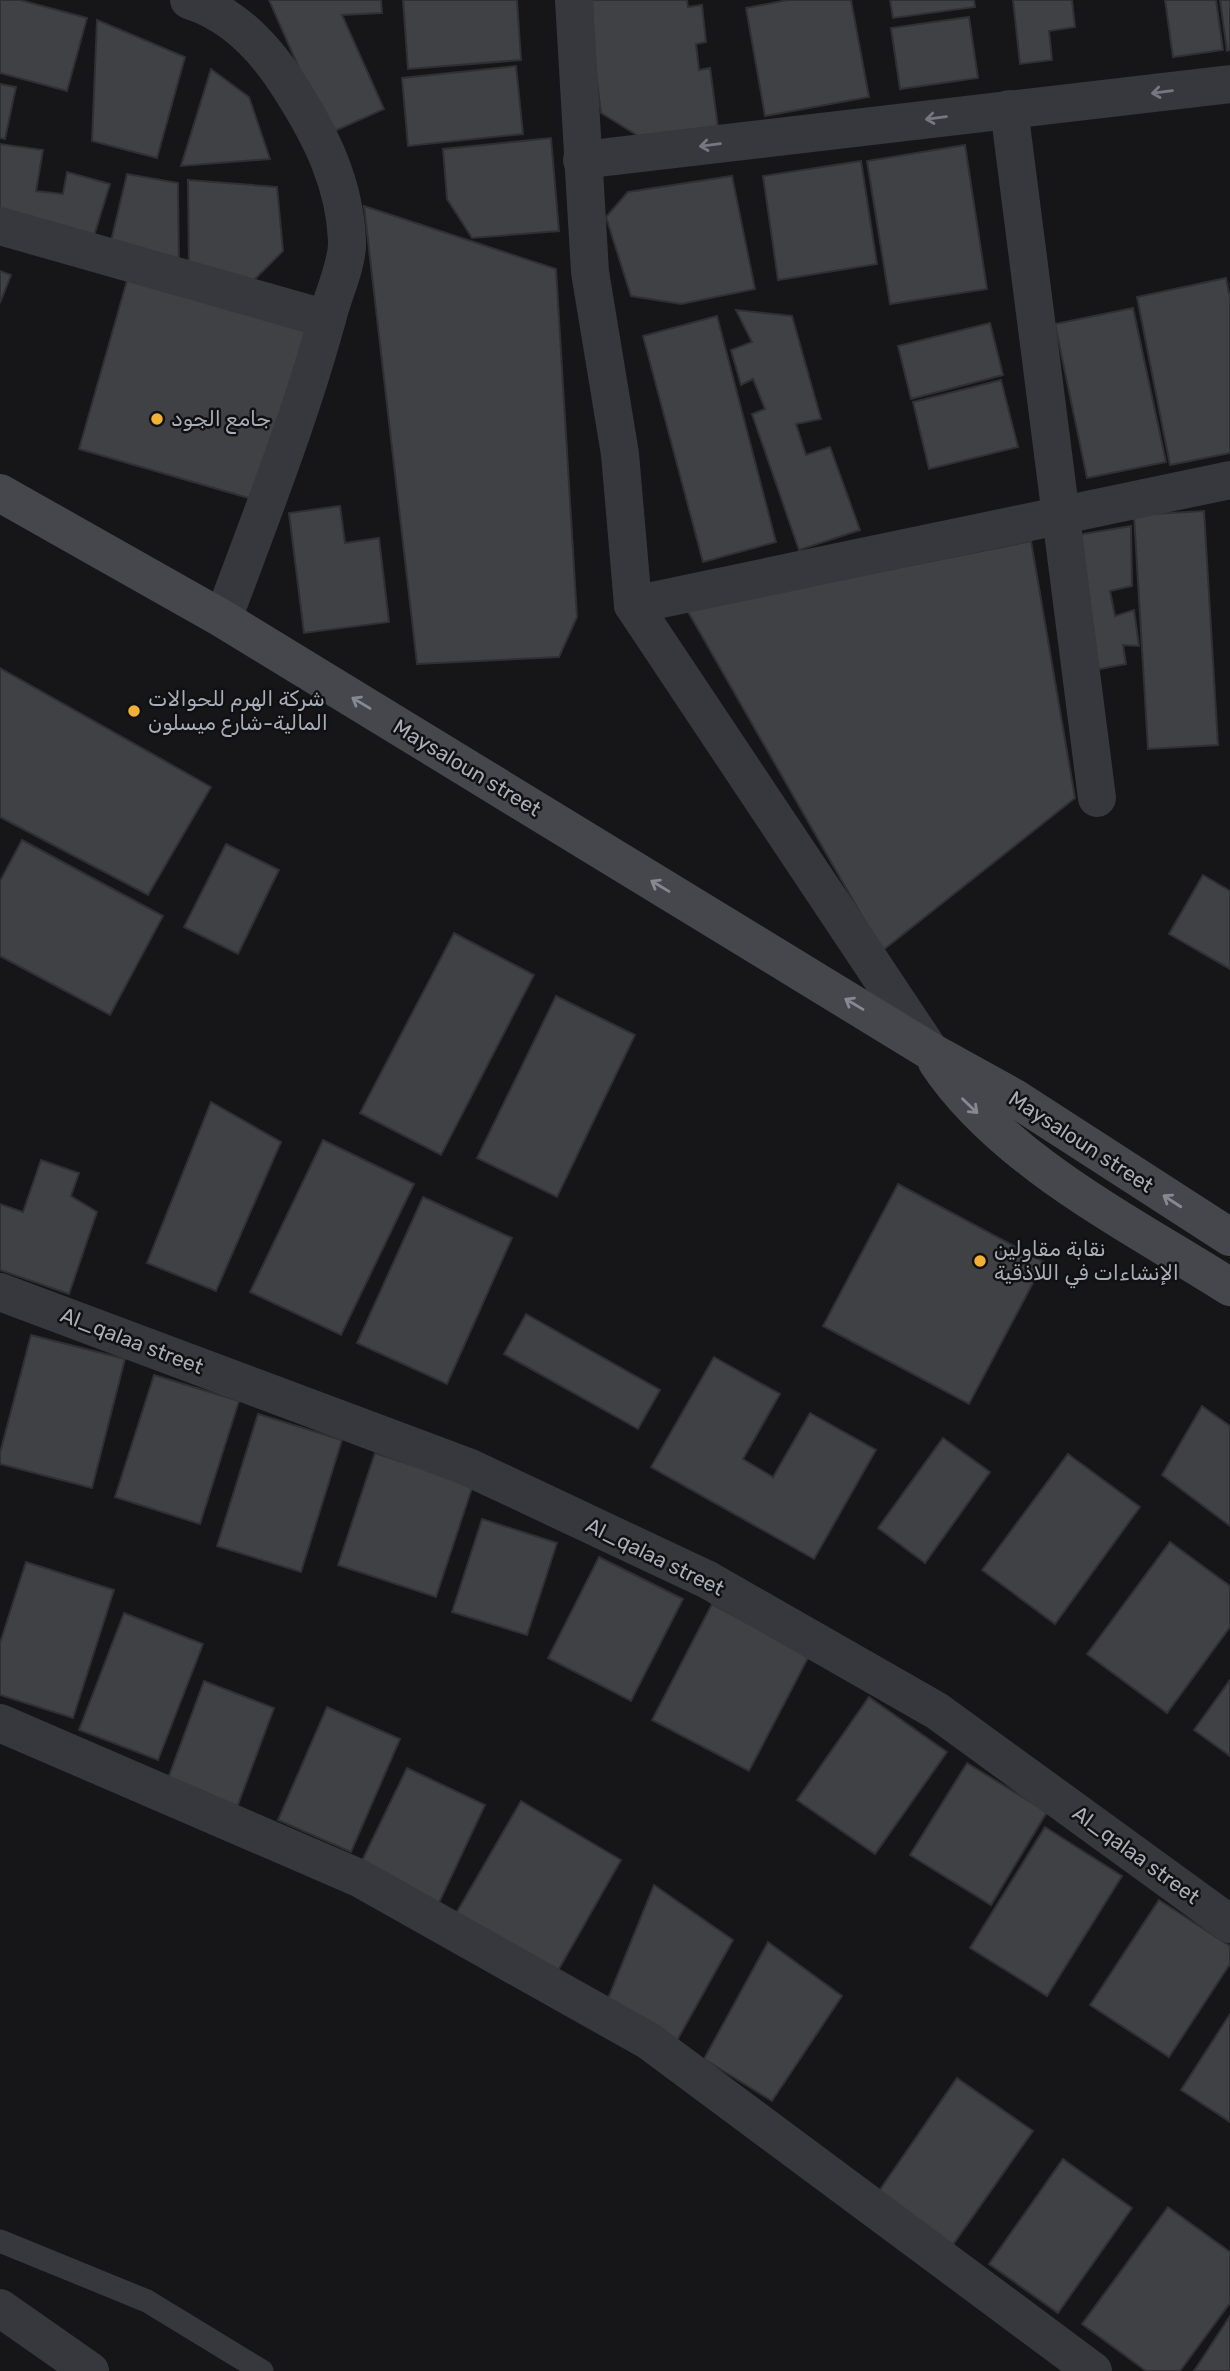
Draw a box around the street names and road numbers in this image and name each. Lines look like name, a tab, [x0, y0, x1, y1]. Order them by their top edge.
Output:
street label: Maysaloun street	[389, 714, 546, 821]
street label: Maysaloun street	[1004, 1085, 1158, 1198]
street label: Al_qalaa street	[57, 1302, 207, 1379]
street label: Al_qalaa street	[582, 1512, 728, 1601]
street label: Al_qalaa street	[1068, 1800, 1205, 1909]

